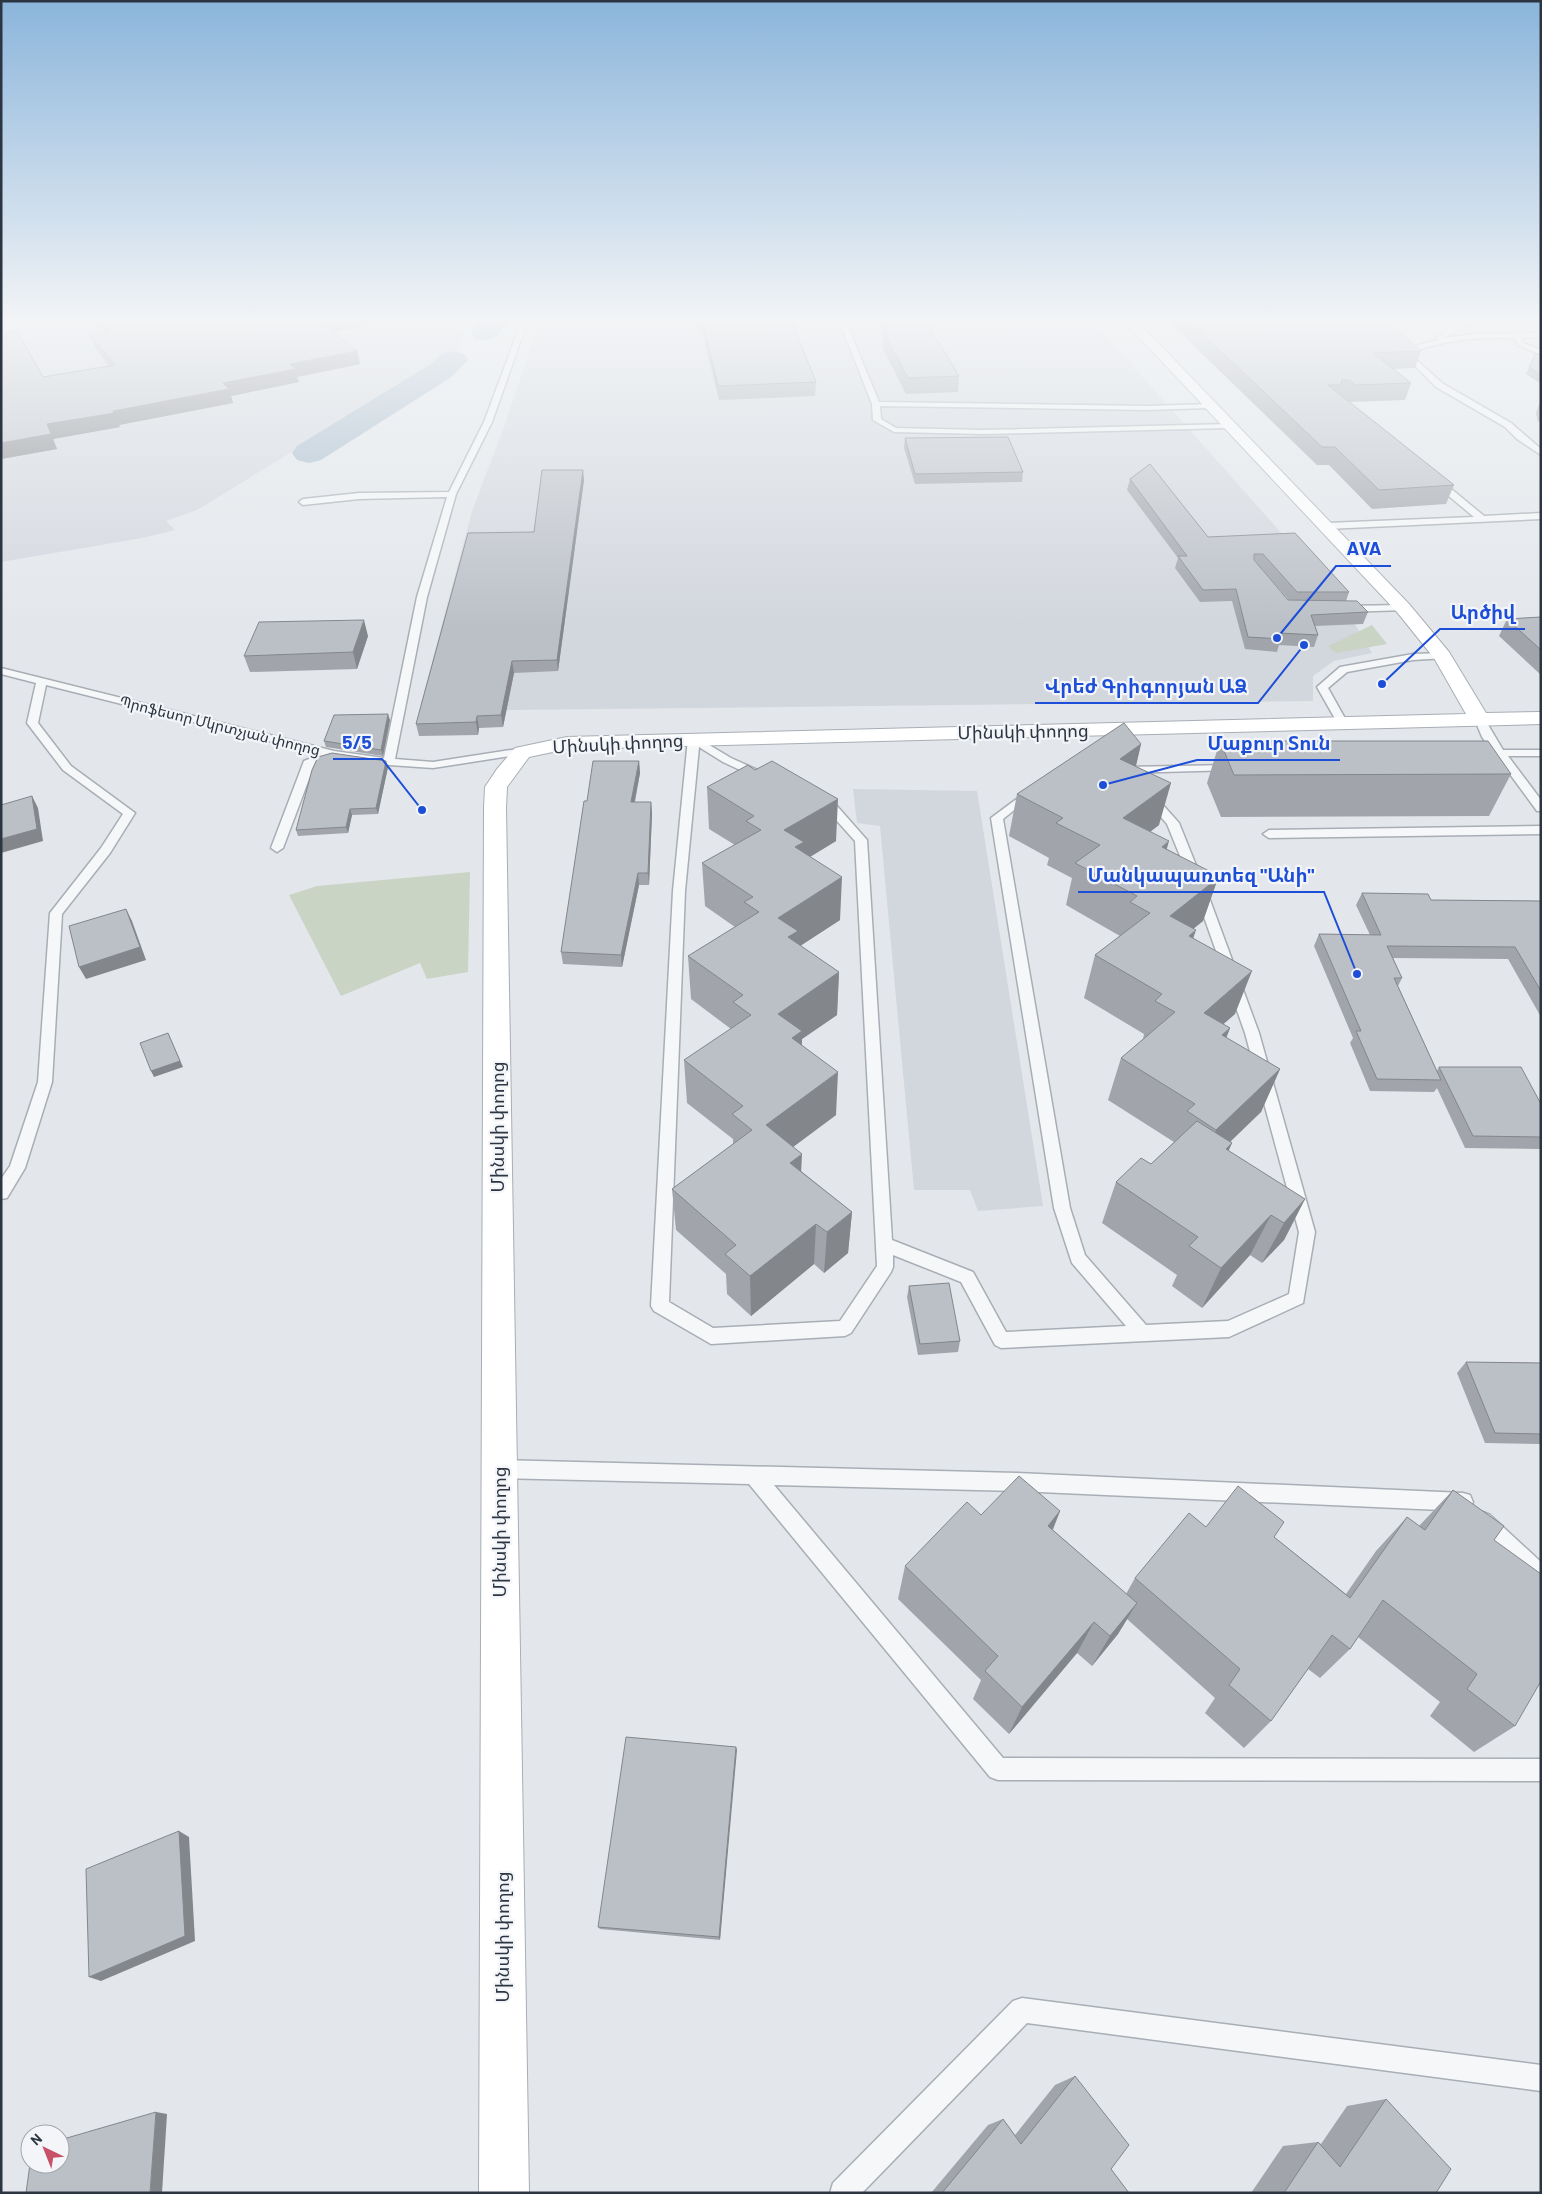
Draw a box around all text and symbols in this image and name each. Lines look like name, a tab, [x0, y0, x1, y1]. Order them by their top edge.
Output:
callout: AVA	[1336, 532, 1391, 566]
text: AVA	[1346, 536, 1382, 559]
callout: Արծիվ	[1440, 595, 1525, 629]
text: Արծիվ	[1451, 600, 1517, 624]
callout: Վրեժ Գրիգորյան ԱՁ	[1035, 669, 1258, 703]
text: Վրեժ Գրիգորյան ԱՁ	[1045, 674, 1248, 698]
street label: Պրոֆեսոր Մկրտչյան փողոց	[117, 691, 322, 760]
street label: Մինսկի փողոց	[957, 719, 1089, 743]
callout: 5/5	[333, 725, 382, 759]
callout: Մաքուր Տուն	[1197, 726, 1340, 760]
street label: Մինսկի փողոց	[552, 729, 684, 757]
text: 5/5	[342, 730, 372, 753]
text: Մաքուր Տուն	[1207, 731, 1331, 755]
callout: Մանկապառտեզ "Անի"	[1078, 858, 1324, 892]
text: Մանկապառտեզ "Անի"	[1088, 863, 1315, 887]
street label: Մինսկի փողոց	[486, 1061, 508, 1193]
street label: Մինսկի փողոց	[488, 1466, 510, 1598]
street label: Մինսկի փողոց	[491, 1871, 513, 2003]
north arrow	[20, 2124, 70, 2174]
text: N	[27, 2130, 45, 2149]

